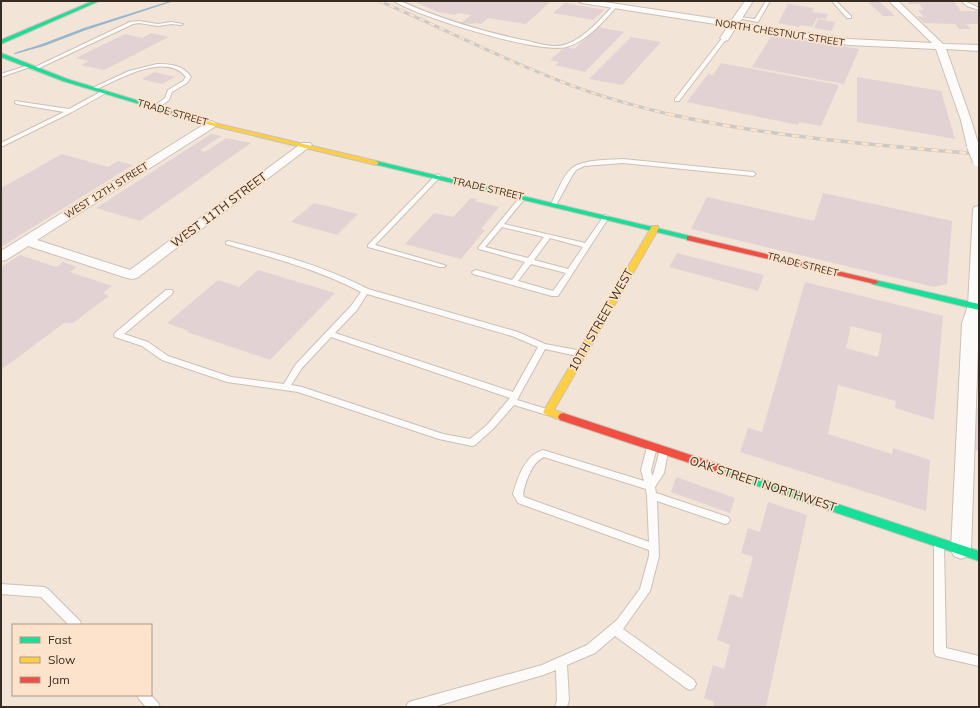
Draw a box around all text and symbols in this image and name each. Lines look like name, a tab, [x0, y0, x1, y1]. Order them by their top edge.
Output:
street label: NORTH CHESTNUT STREET	[714, 16, 846, 49]
street label: TRADE STREET	[136, 96, 210, 129]
street label: WEST 12TH STREET	[62, 159, 151, 222]
street label: WEST 11TH STREET	[168, 168, 270, 250]
street label: TRADE STREET	[451, 174, 525, 203]
street label: TRADE STREET	[766, 249, 840, 280]
street label: 10TH STREET WEST	[565, 265, 636, 374]
street label: OAK STREET NORTHWEST	[688, 453, 839, 515]
legend	[12, 624, 152, 696]
text: Fast	[48, 632, 72, 647]
text: Slow	[48, 652, 76, 667]
text: Jam	[48, 672, 70, 687]

